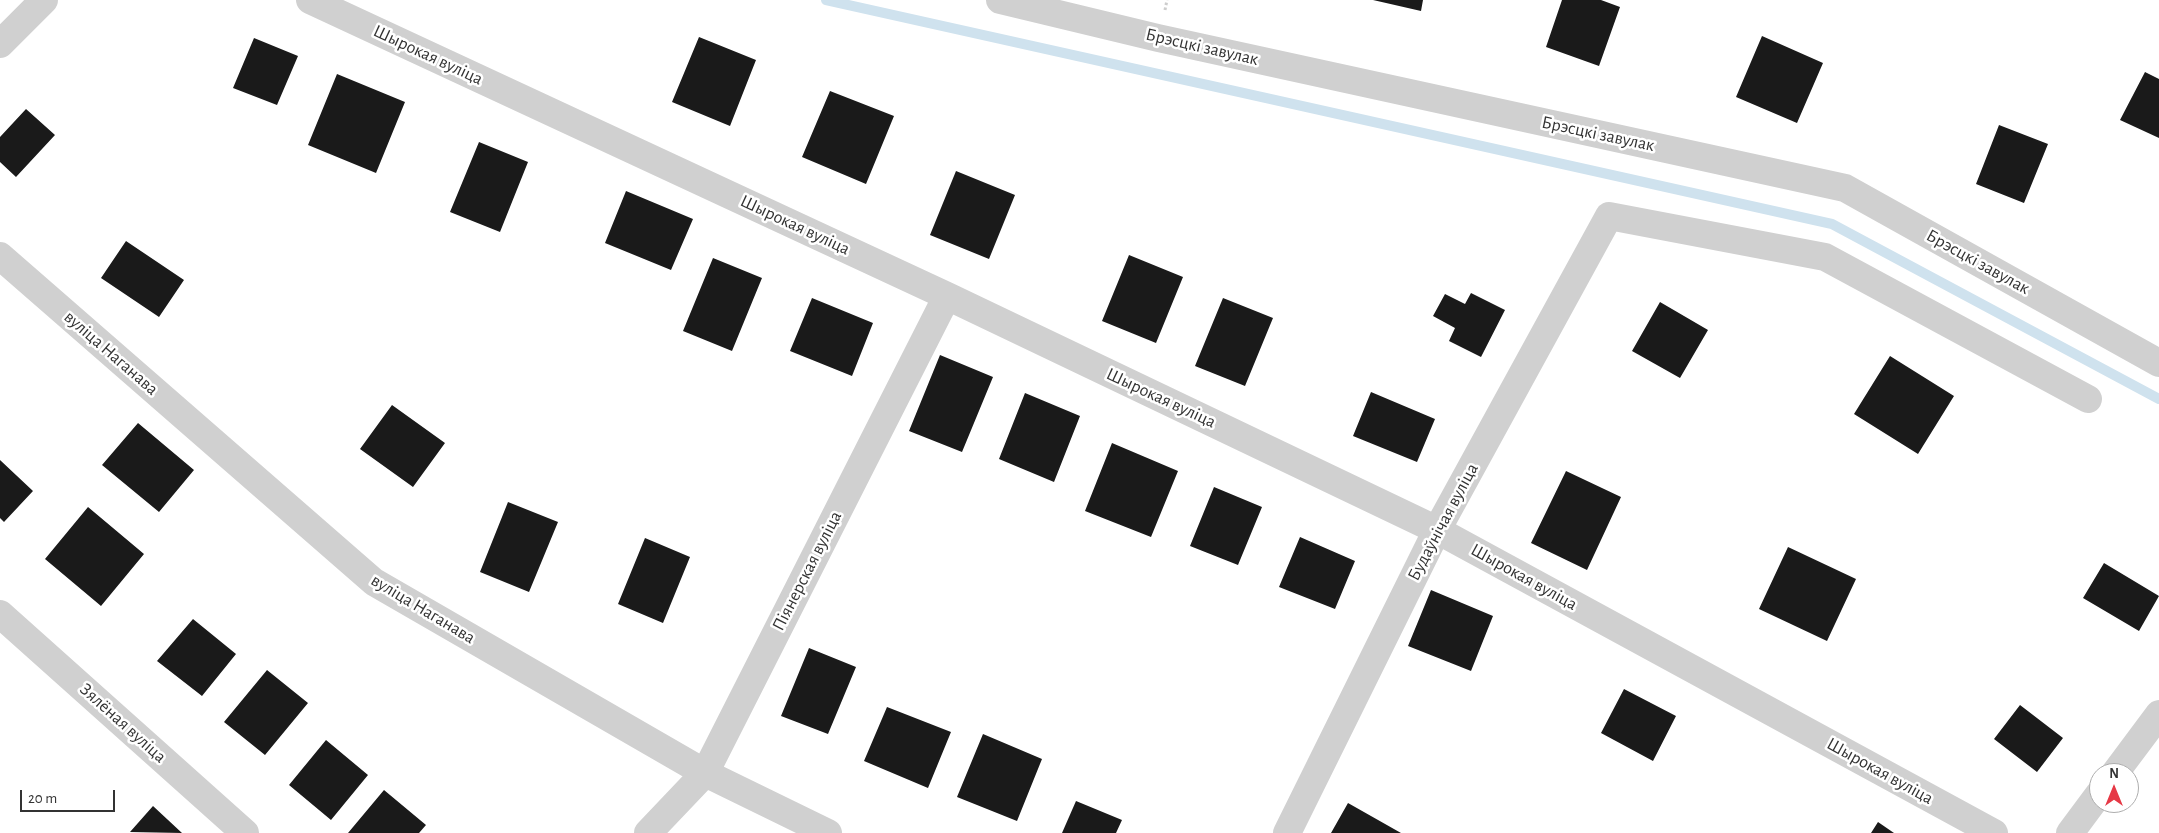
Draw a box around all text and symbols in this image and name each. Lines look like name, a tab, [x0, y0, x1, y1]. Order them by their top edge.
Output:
street label: Шырокая вуліца	[370, 20, 486, 90]
street label: Брэсцкі завулак	[1144, 24, 1260, 70]
street label: Брэсцкі завулак	[1540, 111, 1656, 157]
street label: Шырокая вуліца	[737, 190, 853, 260]
street label: Брэсцкі завулак	[1922, 225, 2034, 299]
street label: вуліца Наганава	[59, 306, 163, 400]
street label: Шырокая вуліца	[1103, 363, 1219, 433]
street label: Будаўнічая вуліца	[1403, 460, 1483, 584]
street label: Піянерская вуліца	[768, 507, 846, 635]
street label: Шырокая вуліца	[1467, 539, 1581, 615]
street label: вуліца Наганава	[367, 569, 479, 649]
street label: Зялёная вуліца	[75, 678, 171, 768]
street label: Шырокая вуліца	[1823, 733, 1937, 809]
north arrow	[2089, 763, 2139, 813]
text: N	[2109, 767, 2119, 781]
scale bar	[22, 780, 118, 812]
text: 20 m	[28, 791, 57, 806]

